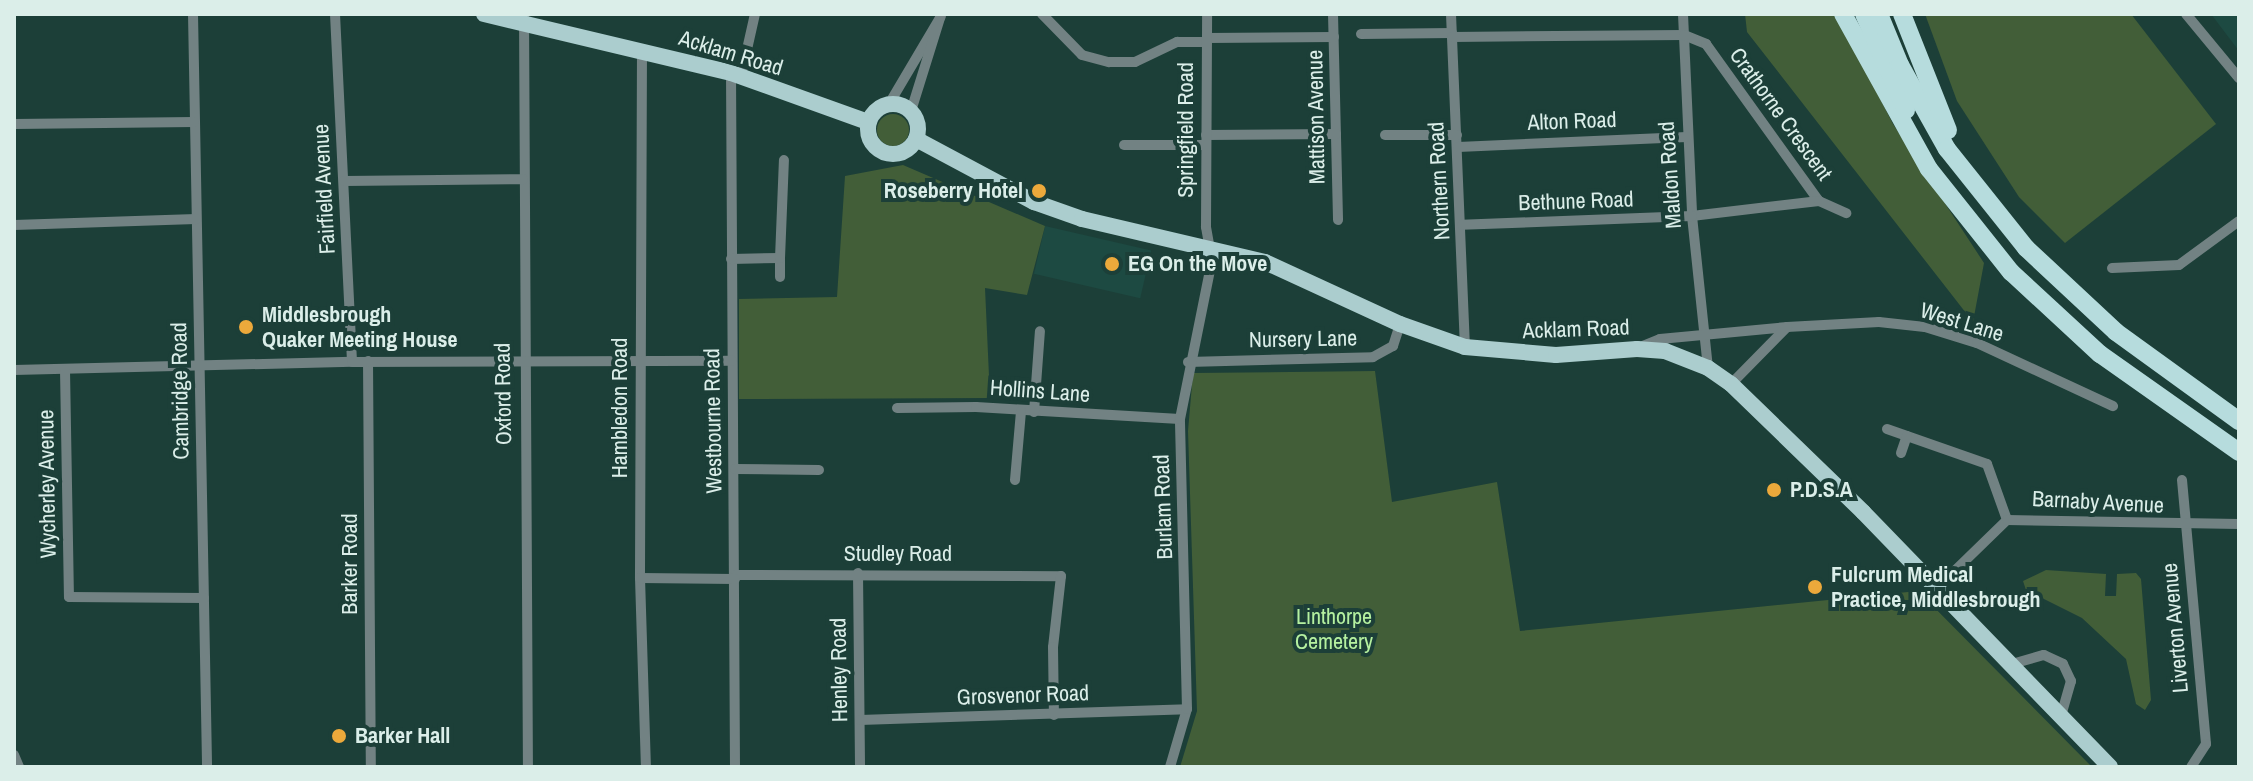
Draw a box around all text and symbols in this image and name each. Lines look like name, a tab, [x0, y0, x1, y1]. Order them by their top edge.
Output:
street label: Acklam Road	[676, 25, 786, 81]
street label: Crathorne Crescent	[1724, 43, 1838, 185]
street label: Mattison Avenue	[1302, 49, 1330, 185]
street label: Springfield Road	[1173, 62, 1199, 198]
street label: Alton Road	[1527, 106, 1617, 136]
street label: Northern Road	[1423, 121, 1455, 241]
street label: Maldon Road	[1653, 121, 1687, 229]
street label: Fairfield Avenue	[307, 123, 341, 255]
place label: Roseberry Hotel	[884, 178, 1023, 204]
marker: Roseberry Hotel	[1030, 182, 1048, 200]
street label: Bethune Road	[1518, 186, 1634, 216]
place label: EG On the Move	[1128, 251, 1267, 277]
marker: EG On the Move	[1103, 255, 1121, 273]
street label: West Lane	[1917, 297, 2007, 347]
place label: Middlesbrough Quaker Meeting House	[262, 301, 457, 352]
street label: Acklam Road	[1522, 314, 1630, 344]
marker: Middlesbrough Quaker Meeting House	[237, 318, 255, 336]
street label: Cambridge Road	[166, 322, 194, 460]
street label: Nursery Lane	[1249, 325, 1357, 353]
street label: Hambledon Road	[607, 338, 633, 478]
street label: Oxford Road	[489, 343, 517, 445]
street label: Westbourne Road	[699, 348, 727, 494]
street label: Hollins Lane	[989, 374, 1091, 408]
street label: Wycherley Avenue	[32, 409, 62, 559]
street label: Burlam Road	[1148, 454, 1178, 560]
place label: P.D.S.A	[1790, 477, 1853, 503]
marker: P.D.S.A	[1765, 481, 1783, 499]
street label: Barnaby Avenue	[2031, 485, 2165, 519]
street label: Barker Road	[337, 513, 363, 615]
street label: Studley Road	[844, 541, 952, 567]
place label: Fulcrum Medical Practice, Middlesbrough	[1831, 561, 2041, 612]
street label: Liverton Avenue	[2156, 562, 2194, 694]
marker: Fulcrum Medical Practice, Middlesbrough	[1806, 578, 1824, 596]
park label: Linthorpe Cemetery	[1295, 603, 1373, 654]
street label: Henley Road	[825, 618, 853, 722]
street label: Grosvenor Road	[956, 679, 1090, 711]
place label: Barker Hall	[355, 723, 450, 749]
marker: Barker Hall	[330, 727, 348, 745]

